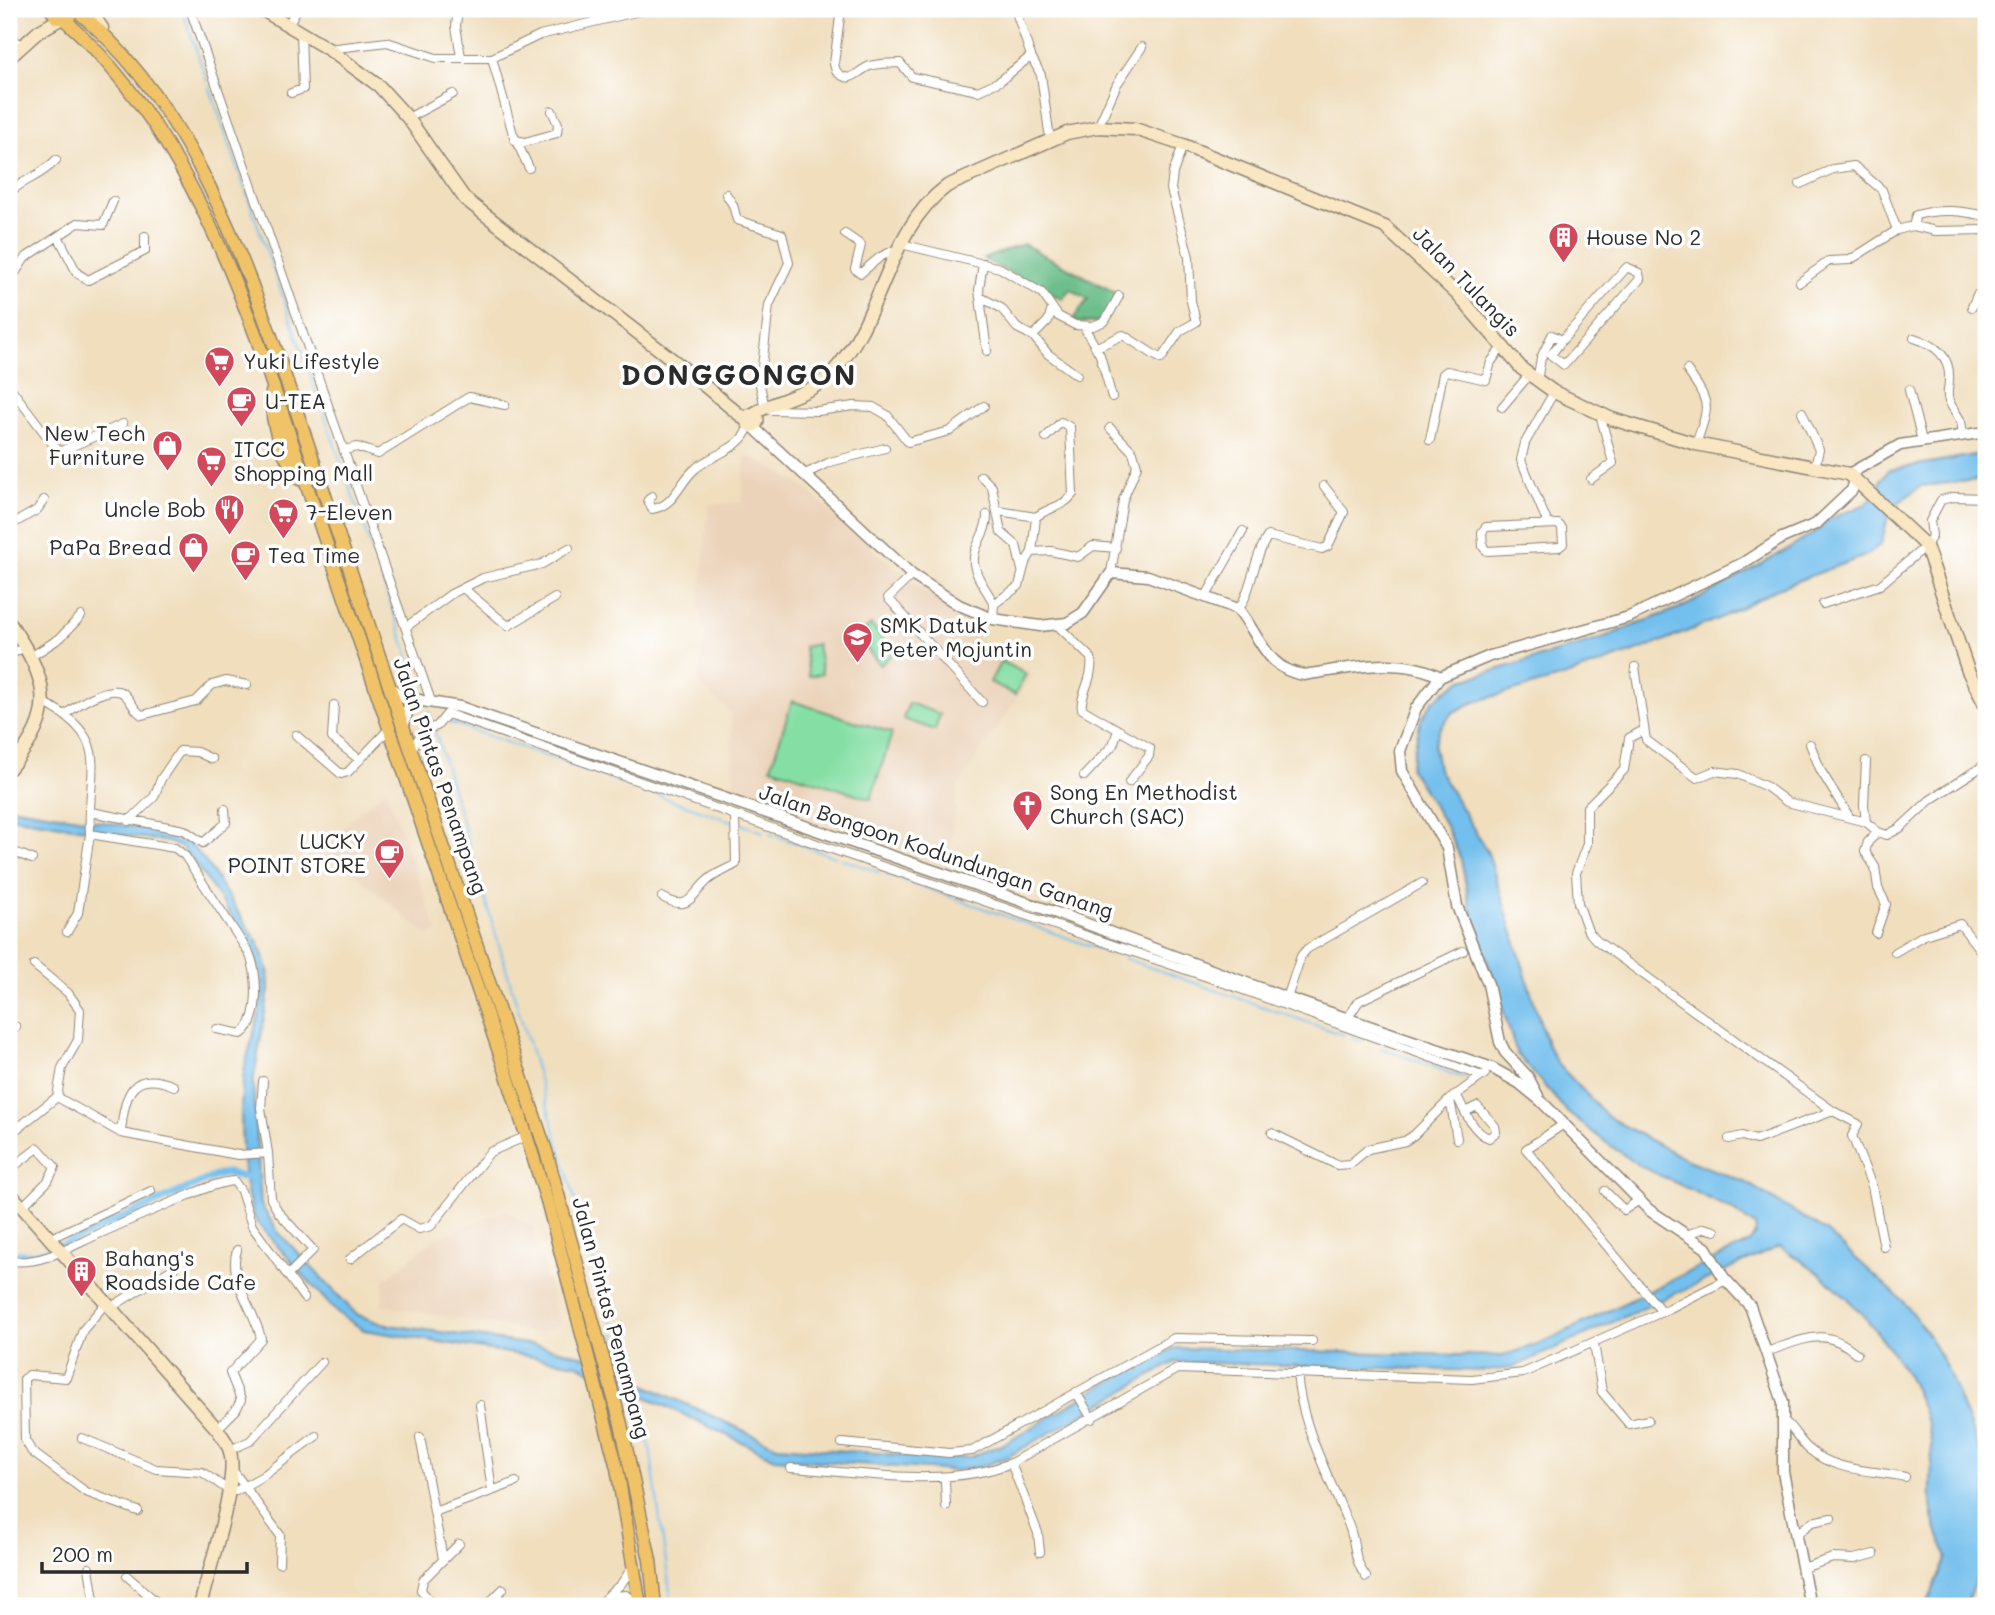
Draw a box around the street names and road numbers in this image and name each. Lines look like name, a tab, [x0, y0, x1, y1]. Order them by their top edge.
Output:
street label: Jalan Tulangis	[1408, 220, 1527, 342]
street label: Jalan Pintas Penampang	[388, 654, 495, 897]
street label: Jalan Bongoon Kodundungan Ganang	[756, 777, 1117, 924]
street label: Jalan Pintas Penampang	[567, 1194, 658, 1441]

